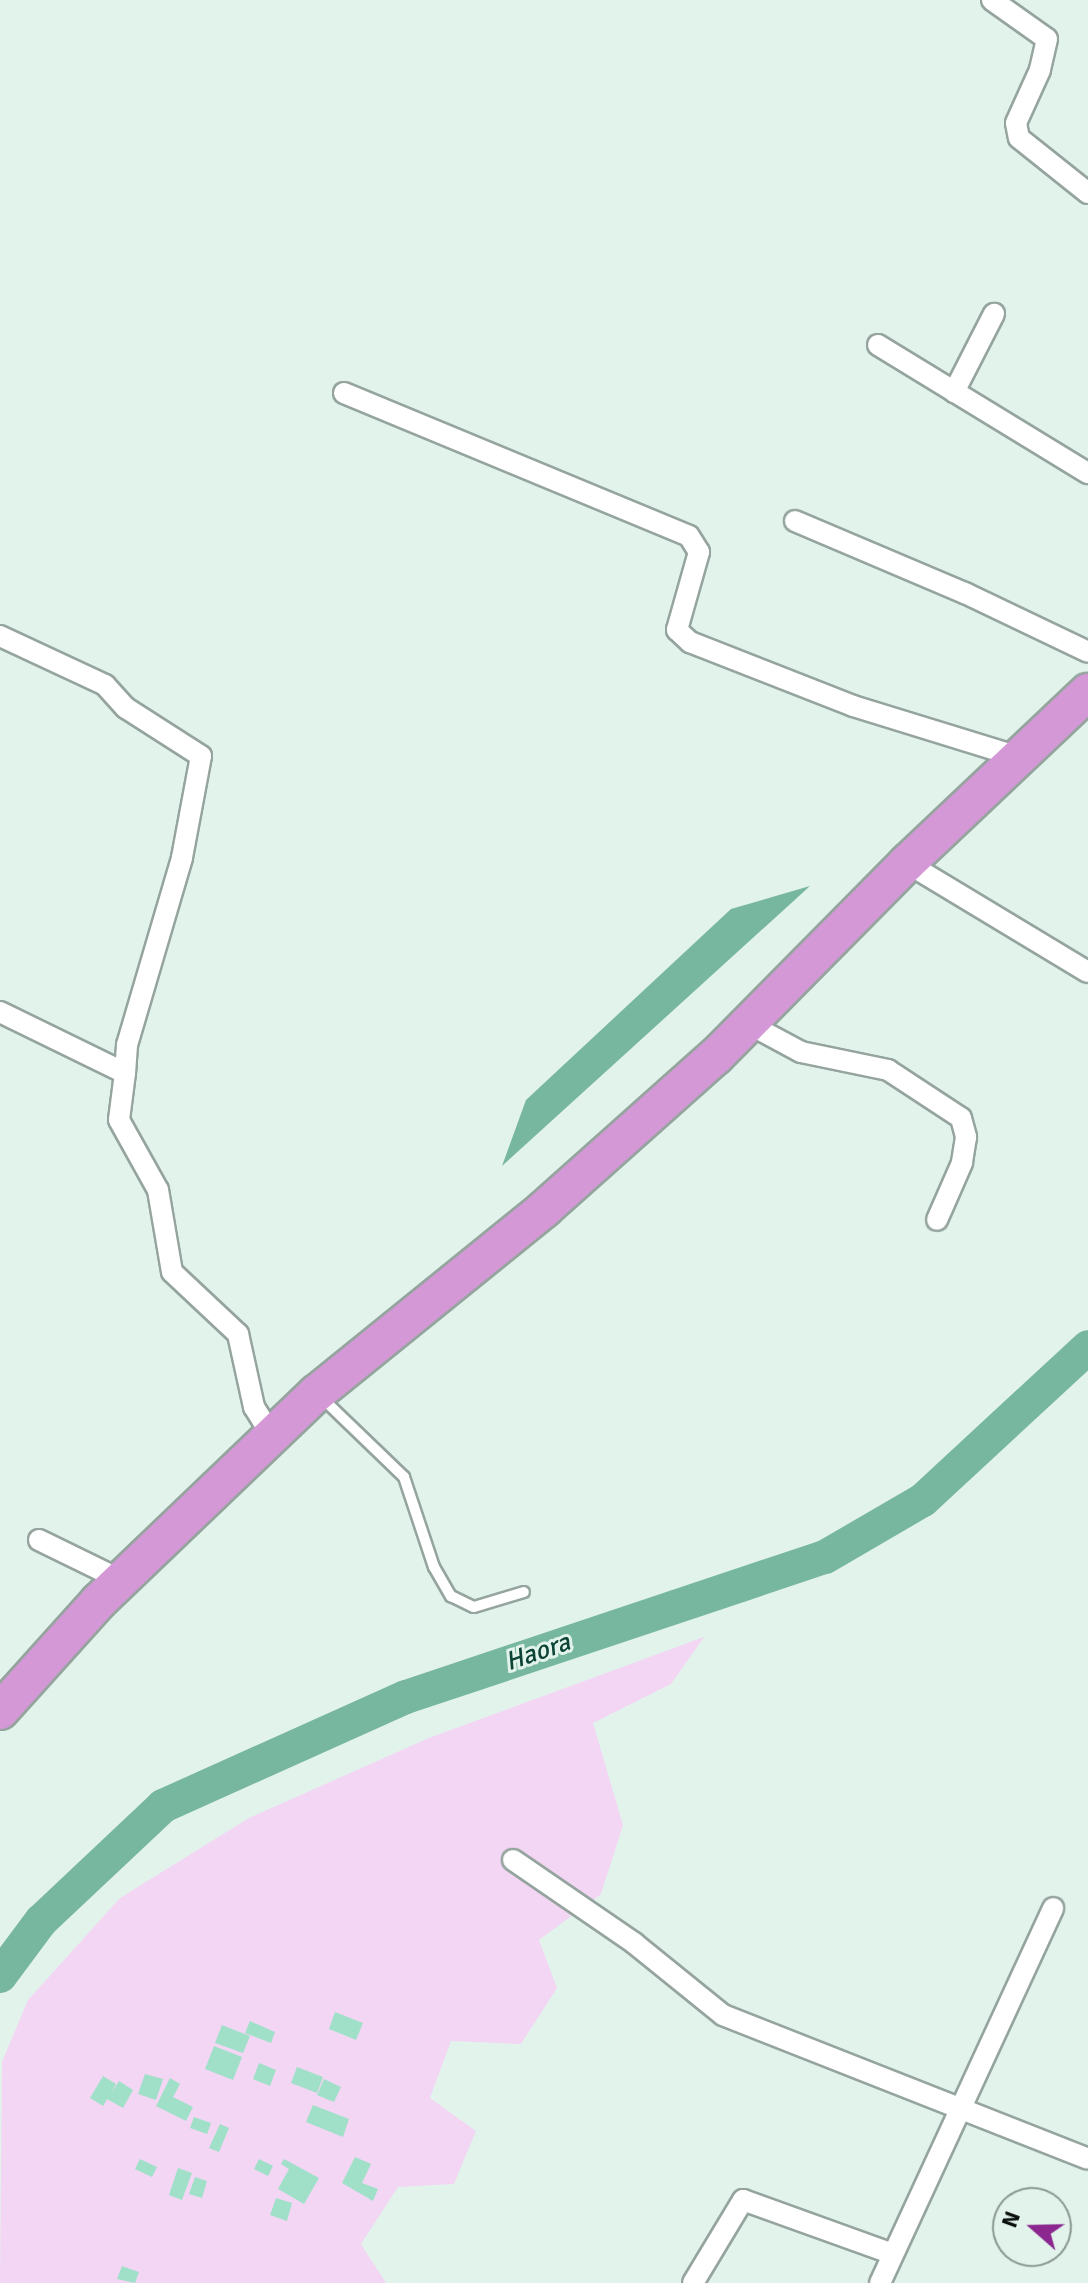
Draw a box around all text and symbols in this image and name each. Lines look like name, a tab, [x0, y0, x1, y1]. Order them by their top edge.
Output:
water label: Haora	[501, 1627, 575, 1679]
north arrow	[992, 2187, 1072, 2267]
text: N	[996, 2207, 1026, 2231]

